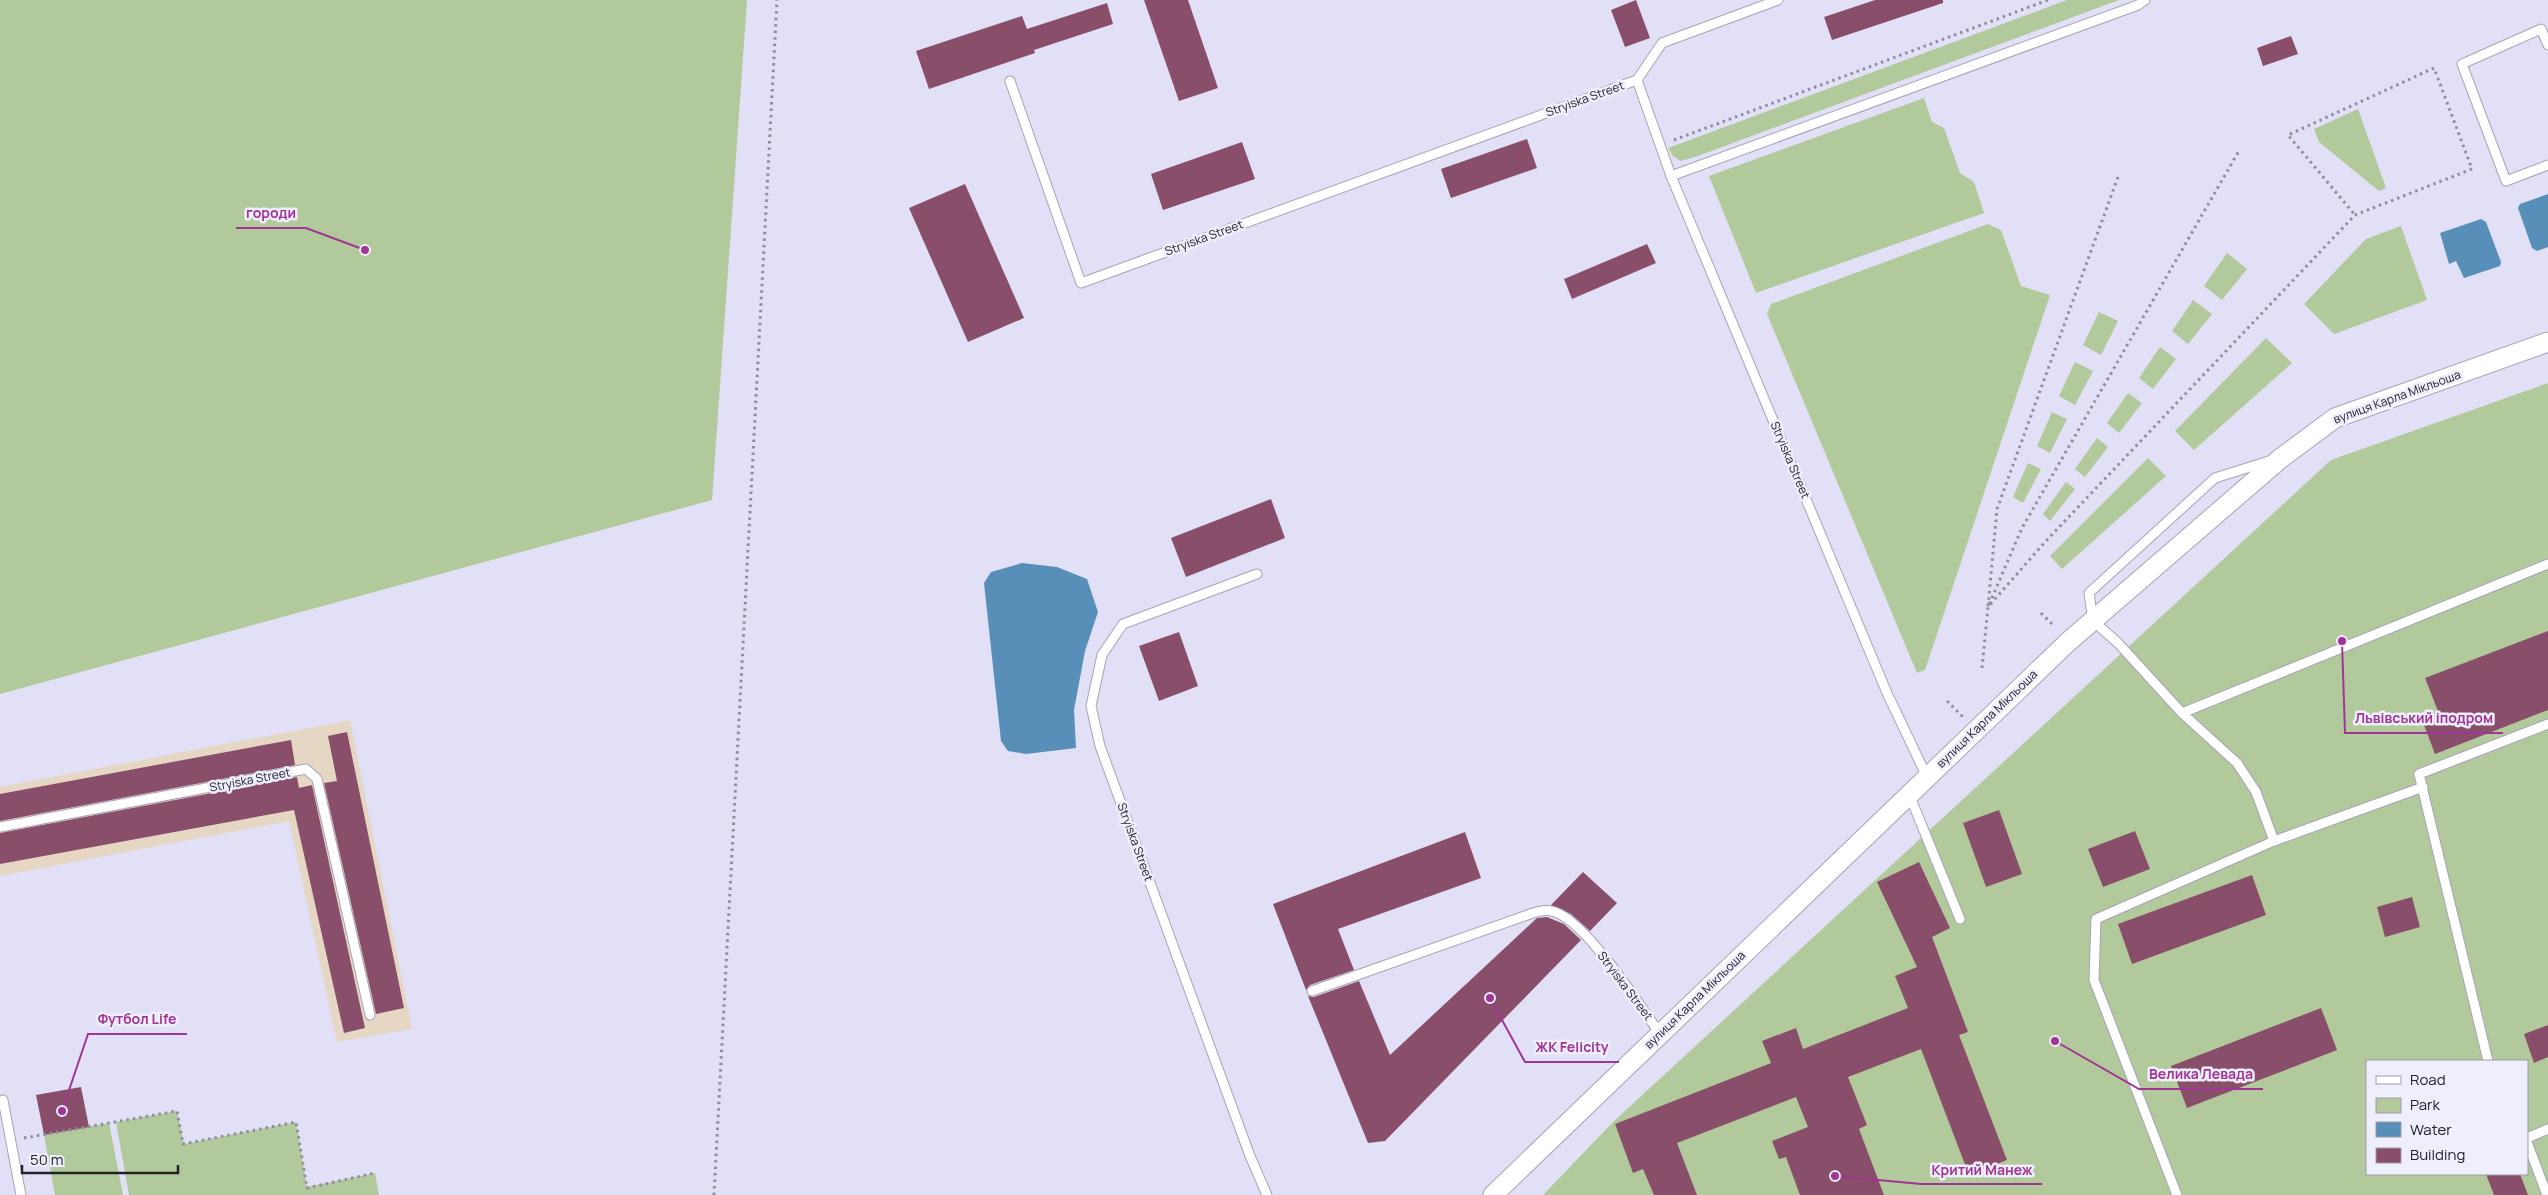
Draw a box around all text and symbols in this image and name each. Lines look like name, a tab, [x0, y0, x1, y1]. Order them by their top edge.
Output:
street label: Stryiska Street	[1543, 76, 1627, 121]
callout: городи	[236, 199, 306, 228]
text: городи	[246, 203, 296, 222]
street label: Stryiska Street	[1162, 215, 1246, 260]
street label: вулиця Карла Мікльоша	[2331, 366, 2463, 428]
street label: Stryiska Street	[1767, 419, 1814, 501]
street label: вулиця Карла Мікльоша	[1932, 666, 2041, 771]
callout: Львівський іподром	[2345, 704, 2503, 733]
text: Львівський іподром	[2355, 708, 2493, 727]
street label: Stryiska Street	[208, 763, 292, 796]
street label: Stryiska Street	[1113, 800, 1158, 884]
street label: вулиця Карла Мікльоша	[1640, 947, 1749, 1052]
street label: Stryiska Street	[1594, 948, 1657, 1024]
callout: Футбол Life	[88, 1005, 187, 1034]
text: Футбол Life	[98, 1009, 176, 1028]
callout: ЖК Felicity	[1525, 1033, 1619, 1062]
text: ЖК Felicity	[1535, 1037, 1609, 1056]
callout: Велика Левада	[2139, 1060, 2263, 1089]
legend	[2366, 1060, 2528, 1175]
text: Велика Левада	[2149, 1064, 2253, 1083]
text: Road	[2410, 1069, 2446, 1090]
text: Park	[2410, 1094, 2440, 1115]
text: Water	[2410, 1119, 2452, 1140]
scale bar	[22, 1142, 179, 1174]
text: Building	[2410, 1144, 2465, 1165]
text: 50 m	[30, 1149, 64, 1170]
callout: Критий Манеж	[1921, 1155, 2042, 1184]
text: Критий Манеж	[1931, 1160, 2033, 1179]

